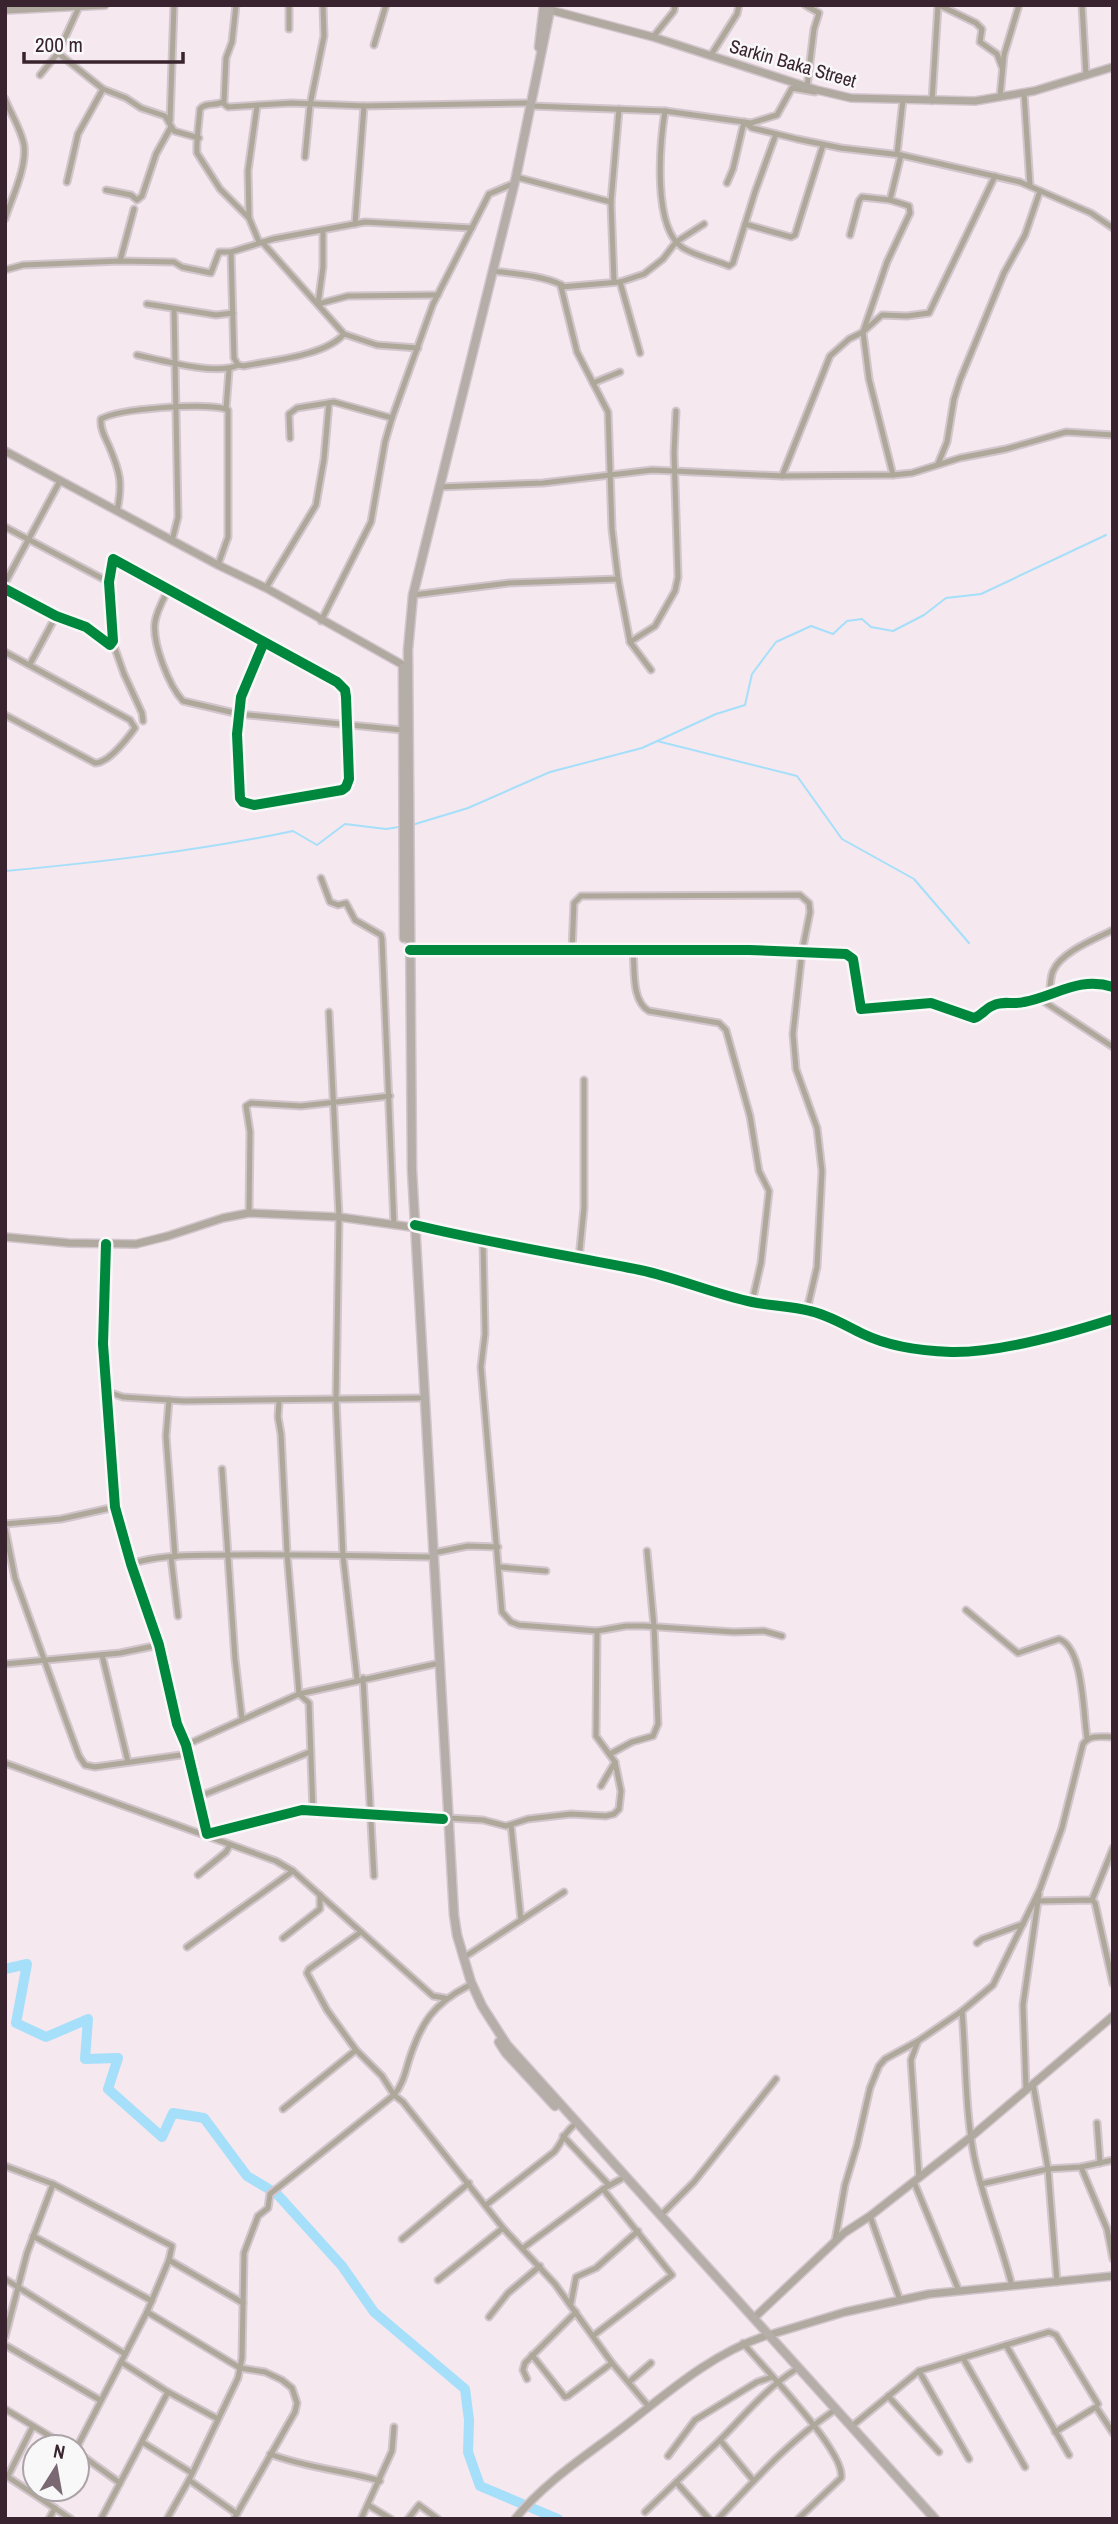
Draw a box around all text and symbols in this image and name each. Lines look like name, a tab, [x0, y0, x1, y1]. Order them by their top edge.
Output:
scale bar	[24, 21, 184, 65]
text: 200 m	[35, 30, 83, 59]
street label: Sarkin Baka Street	[727, 32, 860, 94]
north arrow	[21, 2433, 91, 2503]
text: N	[51, 2437, 67, 2465]

